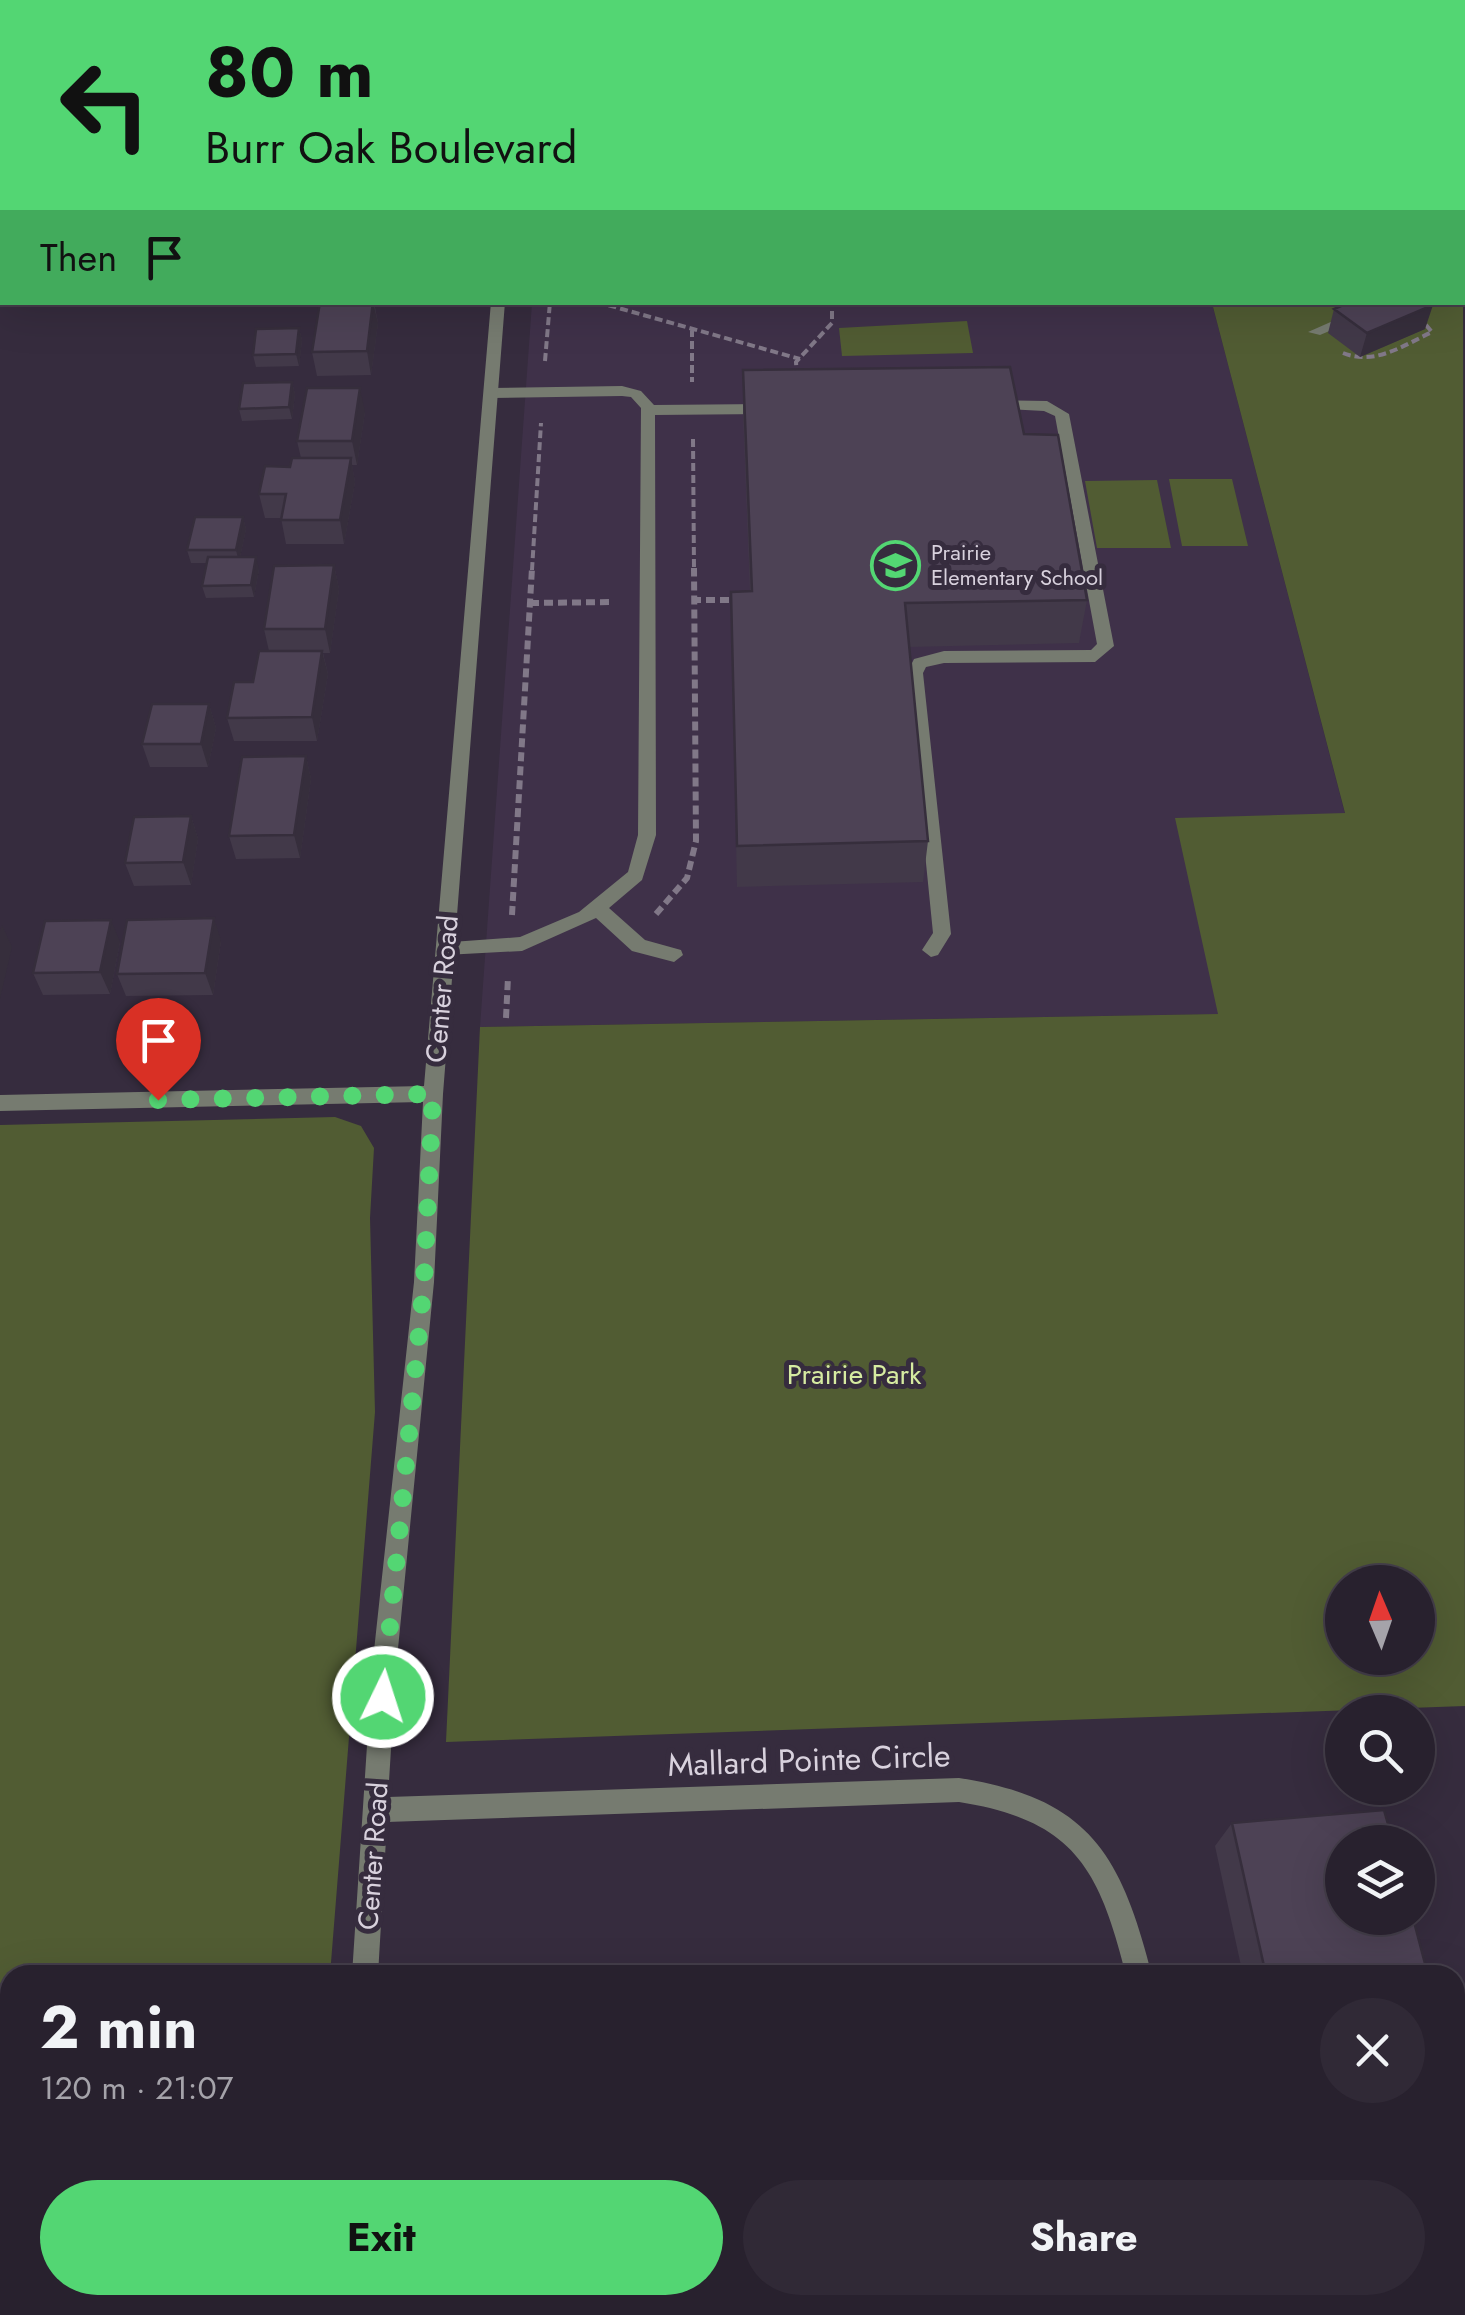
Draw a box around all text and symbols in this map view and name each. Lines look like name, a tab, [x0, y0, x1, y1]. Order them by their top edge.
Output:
text: 80 m	[205, 22, 374, 123]
icon: left	[40, 40, 170, 170]
text: Burr Oak Boulevard	[205, 115, 577, 180]
text: Then	[40, 230, 117, 285]
icon: arrive	[137, 230, 192, 285]
place label: Prairie Elementary School	[931, 536, 1103, 593]
school or university icon: Prairie Elementary School	[870, 539, 922, 591]
street label: Center Road	[415, 914, 469, 1064]
pin	[116, 998, 201, 1101]
icon: arrive	[131, 1013, 186, 1068]
park label: Prairie Park	[787, 1354, 922, 1395]
north arrow	[1325, 1565, 1435, 1675]
map controls	[1325, 1565, 1435, 1935]
position arrow	[331, 1645, 435, 1749]
button: search	[1325, 1695, 1435, 1805]
street label: Mallard Pointe Circle	[667, 1732, 951, 1788]
street label: Center Road	[347, 1781, 399, 1931]
button: layers	[1325, 1825, 1435, 1935]
text: 2 min	[40, 1984, 198, 2071]
button: close	[1320, 1998, 1425, 2103]
text: 120 m · 21:07	[40, 2065, 233, 2111]
button: Exit	[40, 2180, 723, 2295]
button: Share	[743, 2180, 1425, 2295]

